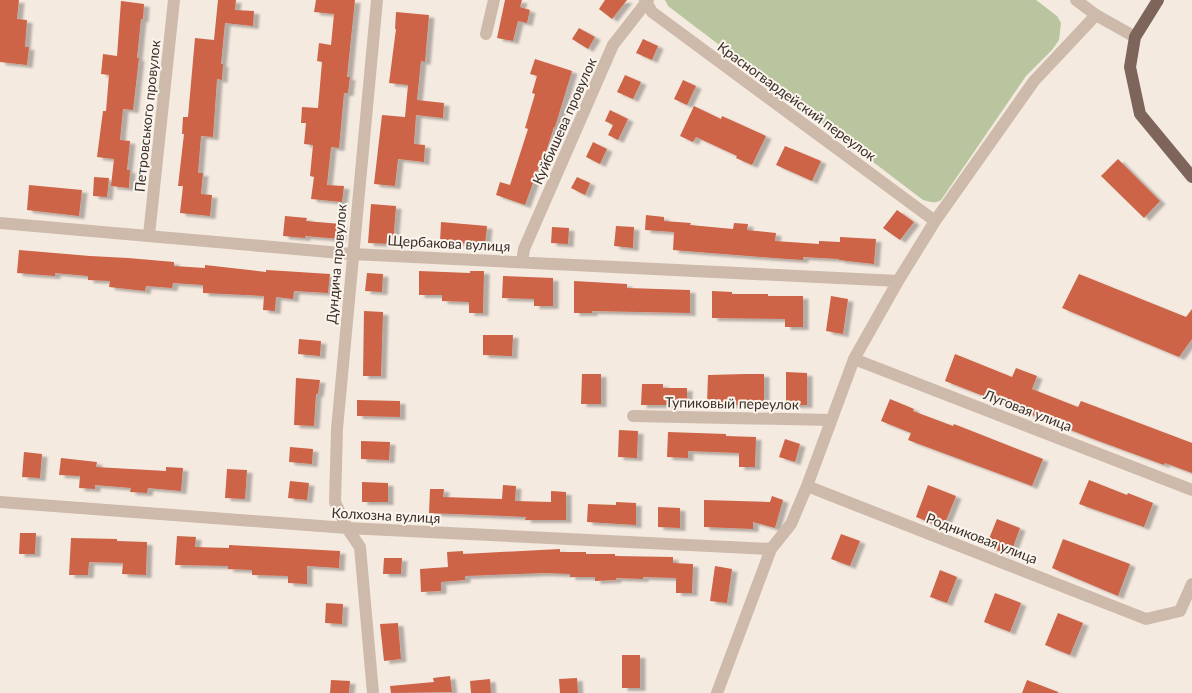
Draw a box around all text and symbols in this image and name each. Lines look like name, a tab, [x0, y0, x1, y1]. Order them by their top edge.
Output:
street label: Петровського провулок	[131, 38, 164, 193]
street label: Красногвардейский переулок	[714, 38, 880, 165]
street label: Куйбишева провулок	[528, 54, 600, 187]
street label: Дундича провулок	[322, 203, 350, 325]
street label: Щербакова вулиця	[387, 231, 511, 255]
street label: Луговая улица	[980, 385, 1075, 435]
street label: Тупиковый переулок	[665, 393, 800, 413]
street label: Колхозна вулиця	[331, 504, 441, 526]
street label: Родниковая улица	[924, 509, 1040, 567]

